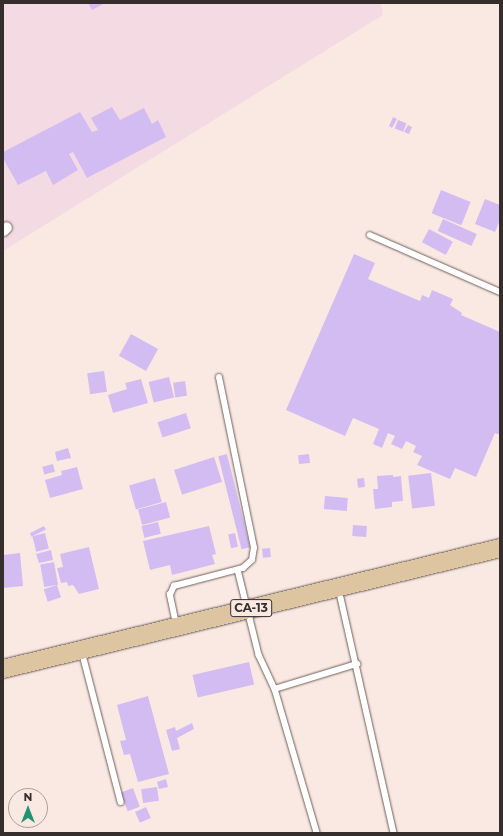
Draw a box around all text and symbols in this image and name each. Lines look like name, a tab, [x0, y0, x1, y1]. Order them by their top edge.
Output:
road number: CA-13	[230, 598, 272, 618]
north arrow	[8, 788, 48, 828]
text: N	[24, 790, 32, 804]

